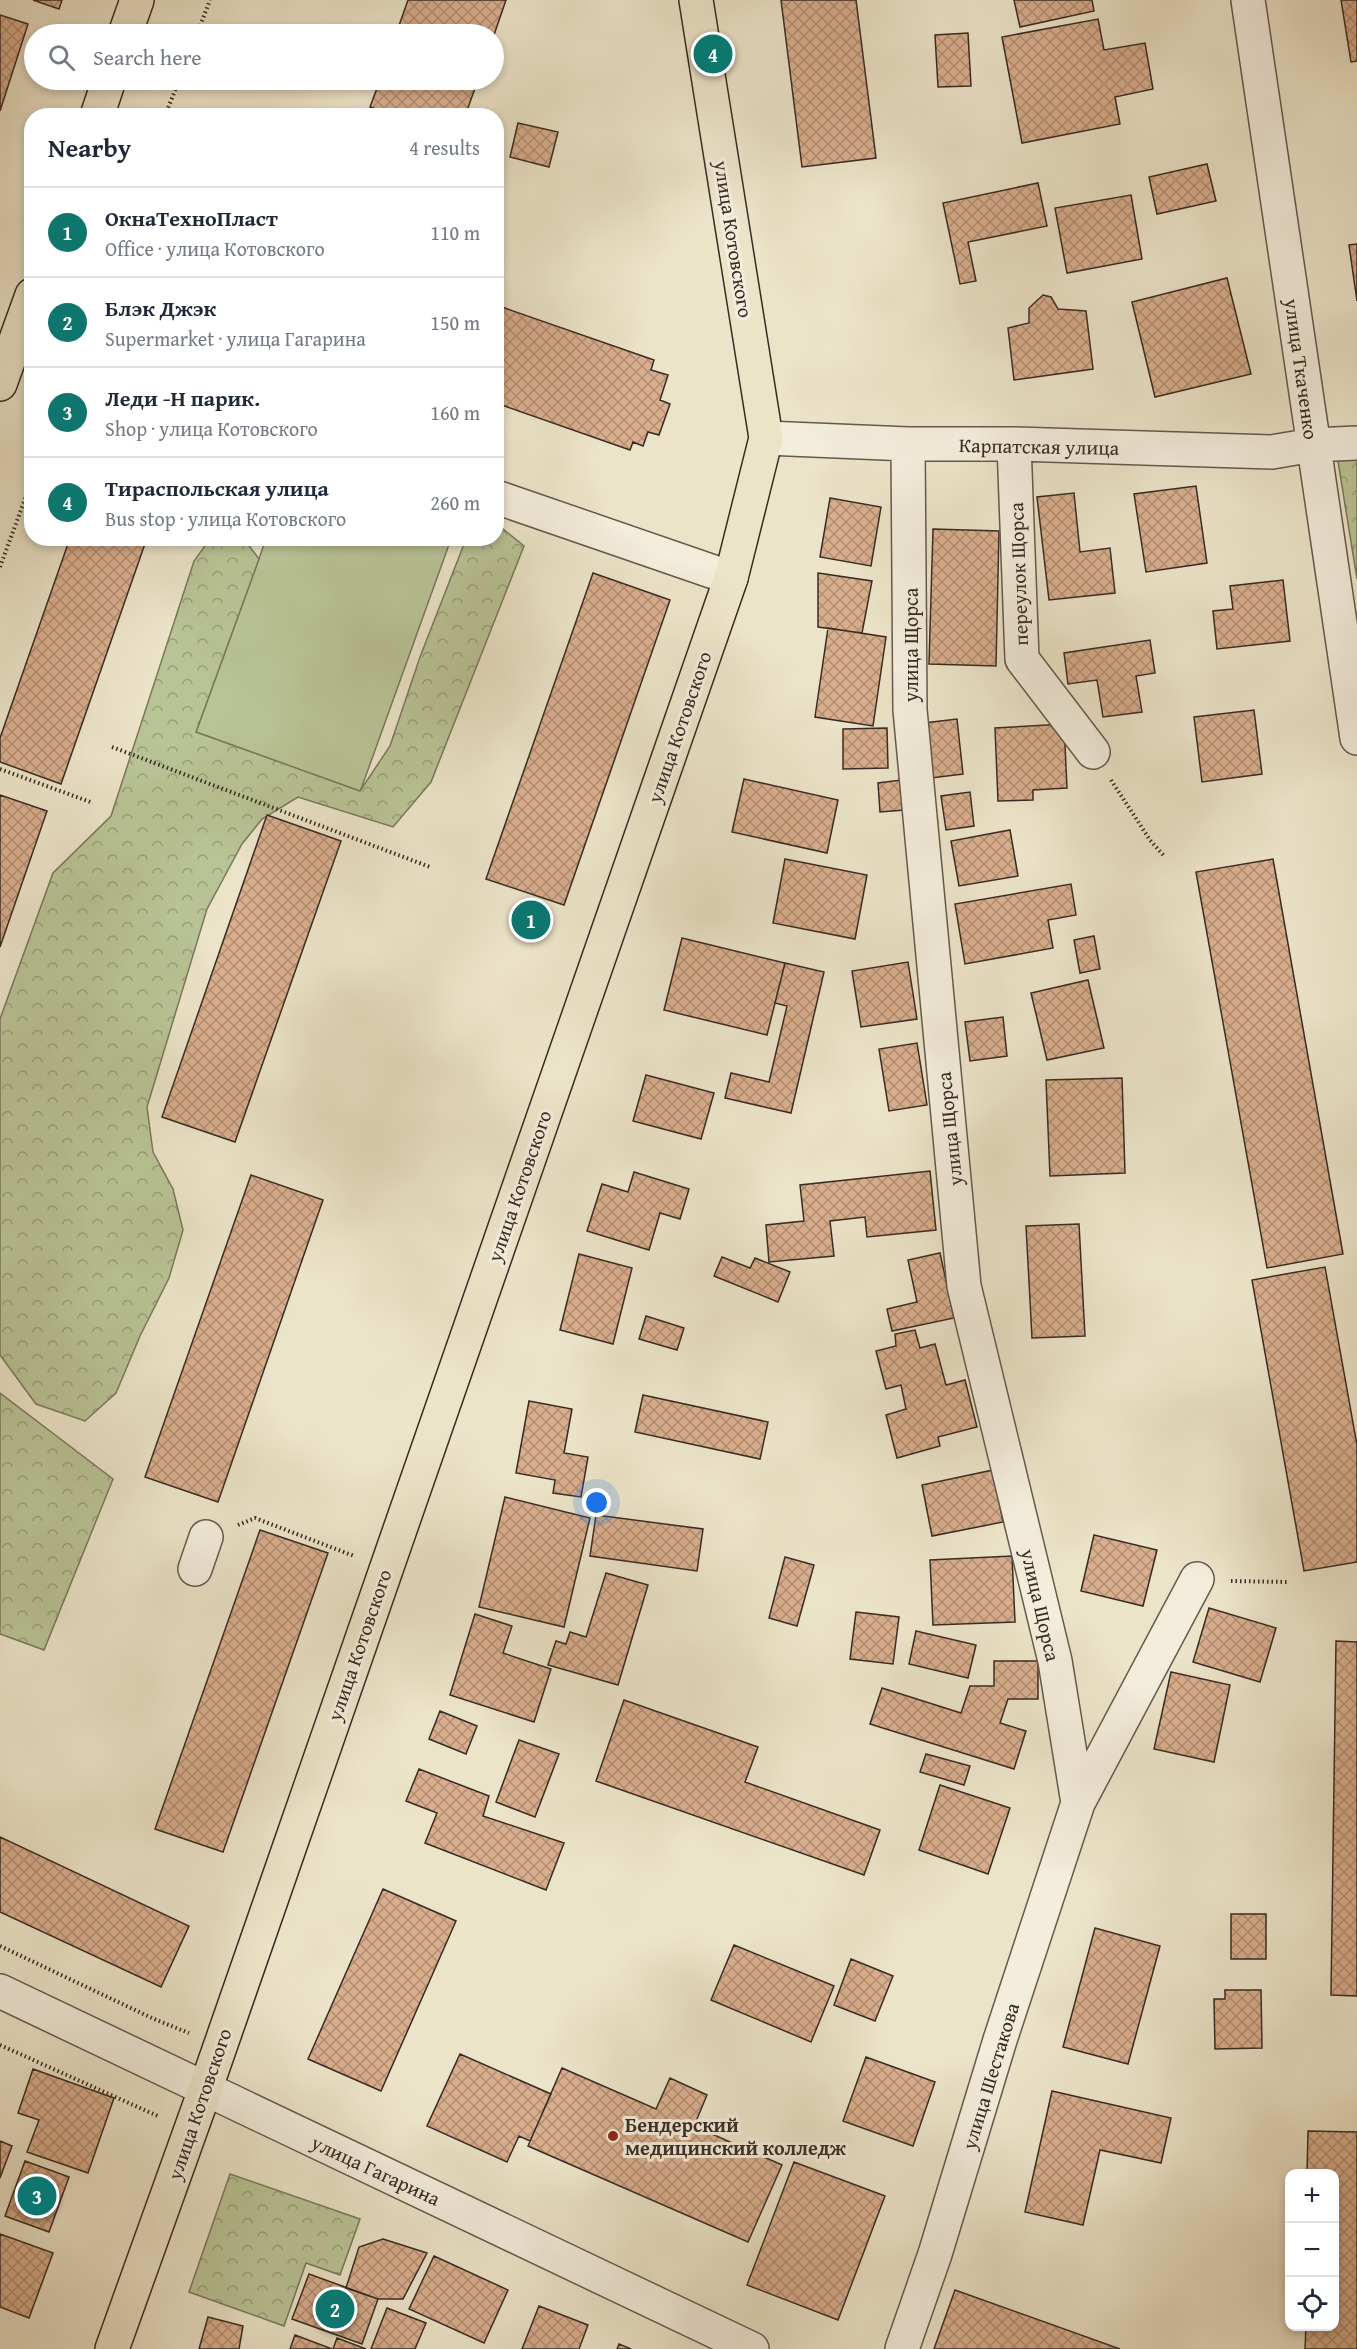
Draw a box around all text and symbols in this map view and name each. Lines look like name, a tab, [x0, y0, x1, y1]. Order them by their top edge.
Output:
search box	[24, 24, 504, 90]
pin: 4	[694, 32, 732, 76]
icon: search	[45, 41, 78, 74]
text: Search here	[93, 41, 202, 73]
text: Nearby	[48, 128, 131, 167]
text: 4 results	[409, 133, 480, 162]
street label: улица Котовского	[707, 157, 761, 320]
text: ОкнаТехноПласт	[105, 202, 278, 234]
text: 1	[62, 218, 73, 247]
text: 110 m	[430, 218, 480, 247]
text: Office · улица Котовского	[105, 234, 325, 263]
text: Блэк Джэк	[105, 292, 216, 324]
street label: улица Ткаченко	[1278, 296, 1326, 441]
text: 2	[62, 308, 73, 337]
text: 150 m	[430, 308, 480, 337]
text: Supermarket · улица Гагарина	[105, 324, 366, 353]
text: Леди -Н парик.	[105, 382, 260, 414]
text: 3	[62, 398, 73, 427]
text: 160 m	[430, 398, 480, 427]
text: Shop · улица Котовского	[105, 414, 318, 443]
street label: Карпатская улица	[959, 430, 1120, 462]
text: Тираспольская улица	[105, 472, 329, 504]
text: 4	[62, 488, 73, 517]
text: 260 m	[430, 488, 480, 517]
street label: переулок Щорса	[1001, 501, 1035, 646]
text: Bus stop · улица Котовского	[105, 504, 346, 533]
street label: улица Щорса	[896, 587, 925, 703]
street label: улица Котовского	[639, 647, 719, 808]
pin: 1	[512, 898, 550, 942]
street label: улица Щорса	[929, 1070, 970, 1189]
street label: улица Котовского	[479, 1106, 559, 1267]
your location	[582, 1488, 611, 1517]
street label: улица Щорса	[1014, 1545, 1068, 1665]
street label: улица Котовского	[319, 1565, 399, 1726]
street label: улица Шестакова	[954, 1998, 1026, 2154]
street label: улица Котовского	[159, 2024, 239, 2185]
place label: Бендерский медицинский колледж	[625, 2110, 846, 2162]
street label: улица Гагарина	[306, 2127, 446, 2213]
marker: Бендерский медицинский колледж	[606, 2129, 620, 2143]
map controls	[1285, 2169, 1339, 2331]
button: +	[1285, 2169, 1339, 2223]
pin: 3	[18, 2174, 57, 2218]
button: −	[1285, 2223, 1339, 2277]
button: locate	[1285, 2277, 1339, 2331]
pin: 2	[316, 2286, 354, 2332]

